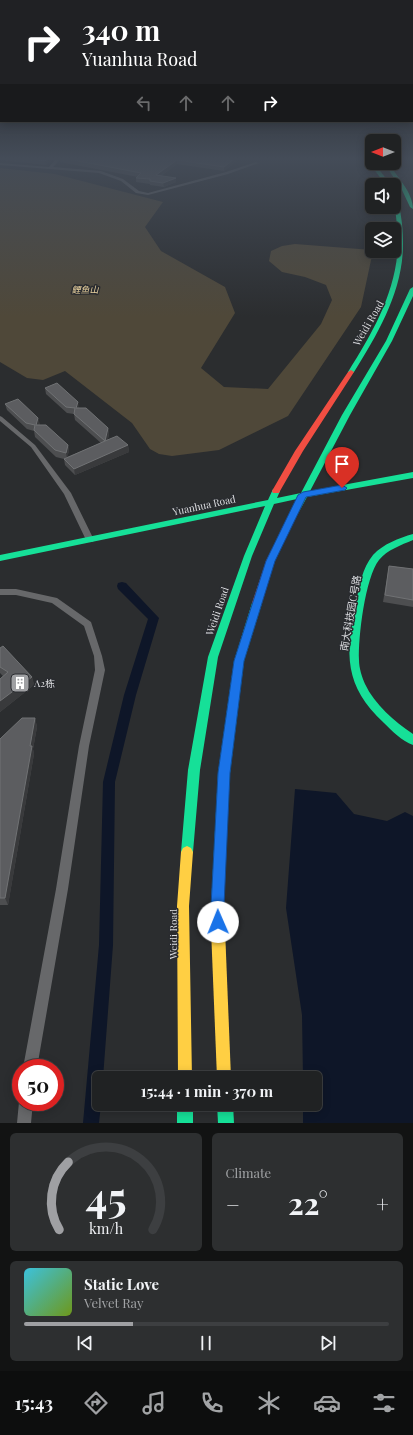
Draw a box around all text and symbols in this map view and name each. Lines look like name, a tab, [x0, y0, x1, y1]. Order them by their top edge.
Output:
text: 340 m	[82, 11, 160, 48]
icon: right	[16, 16, 68, 68]
text: Yuanhua Road	[82, 47, 198, 71]
icon: left	[133, 92, 155, 114]
icon: ahead	[175, 92, 197, 114]
icon: ahead	[217, 92, 239, 114]
icon: right	[259, 92, 281, 114]
north arrow	[365, 134, 401, 170]
map controls	[365, 134, 401, 258]
button: sound	[365, 178, 401, 214]
button: layers	[365, 222, 401, 258]
park label: 鲤鱼山	[71, 283, 99, 295]
street label: Weidi Road	[349, 298, 387, 349]
pin	[325, 447, 359, 488]
icon: arrive	[331, 453, 353, 475]
street label: Yuanhua Road	[170, 491, 237, 519]
street label: 南大科技园C号路	[336, 574, 364, 652]
street label: Weidi Road	[202, 585, 232, 638]
building icon: A2栋	[9, 672, 31, 694]
place label: A2栋	[33, 676, 55, 690]
position arrow	[197, 901, 239, 943]
street label: Weidi Road	[166, 909, 180, 960]
speed limit sign: 50	[12, 1059, 64, 1111]
text: 15:44 · 1 min · 370 m	[141, 1081, 273, 1101]
text: Climate	[226, 1164, 271, 1181]
text: 45	[85, 1168, 126, 1223]
text: 22°	[288, 1183, 328, 1223]
text: −	[226, 1189, 240, 1219]
text: +	[376, 1189, 389, 1219]
text: km/h	[89, 1219, 123, 1238]
text: Static Love	[84, 1274, 159, 1294]
text: Velvet Ray	[84, 1294, 144, 1311]
icon: previous	[74, 1332, 96, 1354]
icon: pause	[195, 1332, 217, 1354]
icon: next	[317, 1332, 339, 1354]
icon: directions	[82, 1389, 110, 1417]
icon: music	[140, 1389, 168, 1417]
icon: phone	[198, 1389, 226, 1417]
icon: climate	[255, 1389, 283, 1417]
icon: car	[313, 1389, 341, 1417]
icon: filters	[370, 1389, 398, 1417]
text: 15:43	[15, 1391, 53, 1415]

